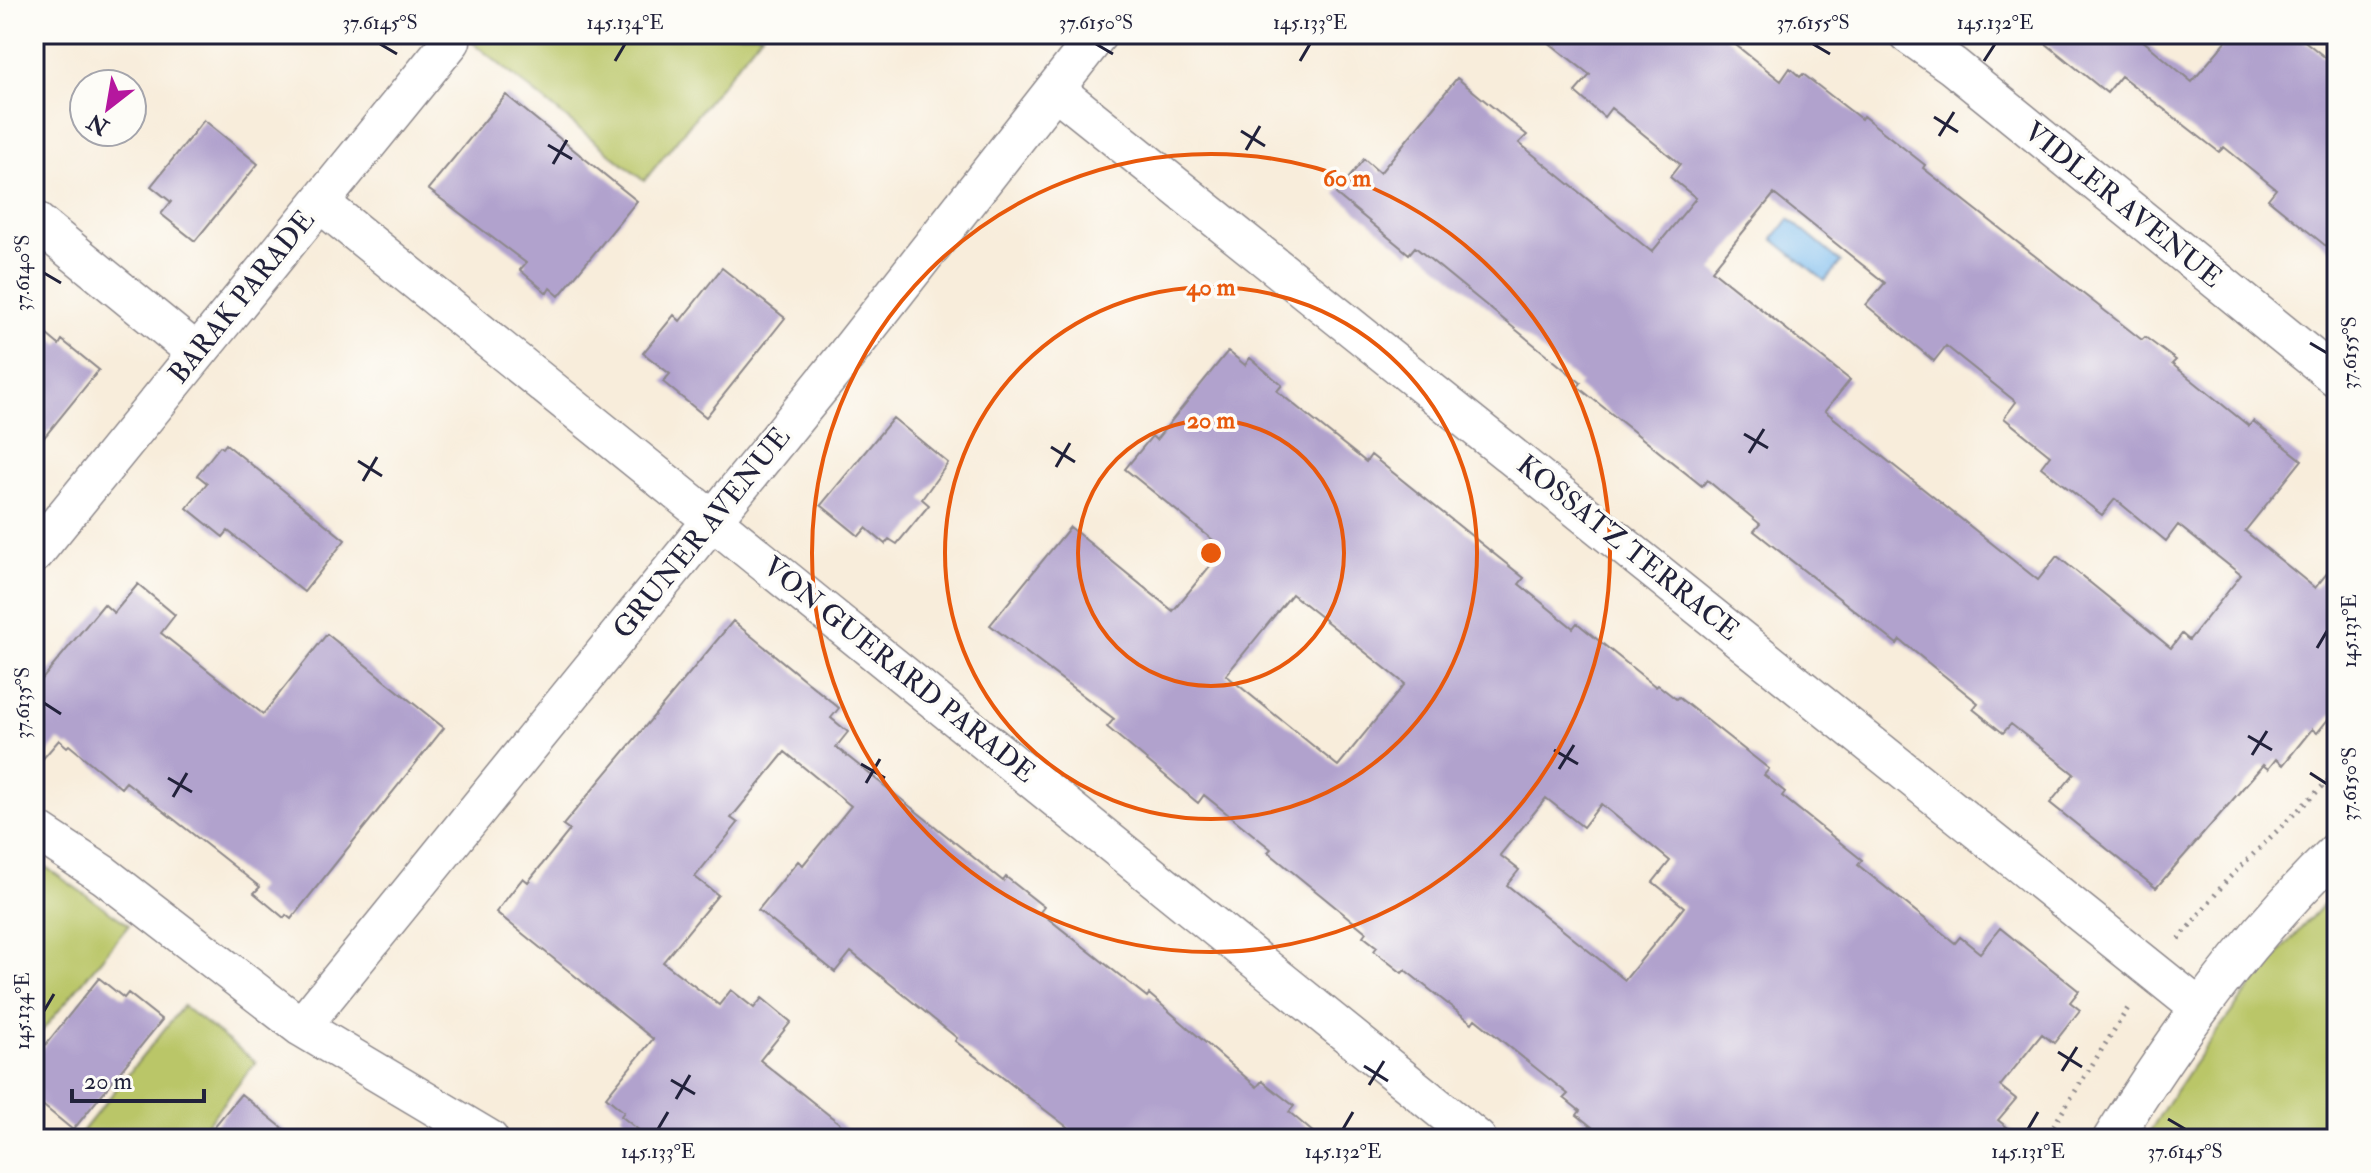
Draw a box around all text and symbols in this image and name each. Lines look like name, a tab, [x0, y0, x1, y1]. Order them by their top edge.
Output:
text: 37.6145°S	[342, 10, 418, 35]
text: 145.134°E	[586, 10, 664, 35]
text: 37.6150°S	[1059, 10, 1133, 35]
text: 145.133°E	[1273, 10, 1347, 35]
text: 37.6155°S	[1776, 10, 1850, 35]
text: 145.132°E	[1957, 10, 2033, 35]
north arrow	[68, 68, 148, 148]
text: N	[82, 107, 115, 142]
street label: VIDLER AVENUE	[2017, 114, 2229, 296]
text: 60 m	[1323, 163, 1371, 194]
street label: BARAK PARADE	[161, 203, 323, 391]
text: 37.6140°S	[10, 235, 35, 311]
text: 40 m	[1186, 272, 1236, 303]
text: 37.6155°S	[2337, 316, 2362, 390]
text: 20 m	[1187, 405, 1235, 436]
street label: GRUNER AVENUE	[606, 420, 798, 646]
street label: KOSSATZ TERRACE	[1510, 447, 1746, 649]
centre of rings	[1197, 539, 1225, 567]
street label: VON GUERARD PARADE	[756, 549, 1042, 791]
text: 145.131°E	[2337, 594, 2362, 668]
text: 37.6135°S	[10, 667, 35, 739]
text: 37.6150°S	[2337, 747, 2362, 821]
text: 145.134°E	[10, 972, 35, 1050]
scale bar	[72, 1053, 204, 1103]
text: 20 m	[84, 1066, 133, 1097]
text: 145.133°E	[621, 1139, 695, 1164]
text: 145.132°E	[1305, 1139, 1381, 1164]
text: 145.131°E	[1991, 1139, 2065, 1164]
text: 37.6145°S	[2147, 1139, 2223, 1164]

